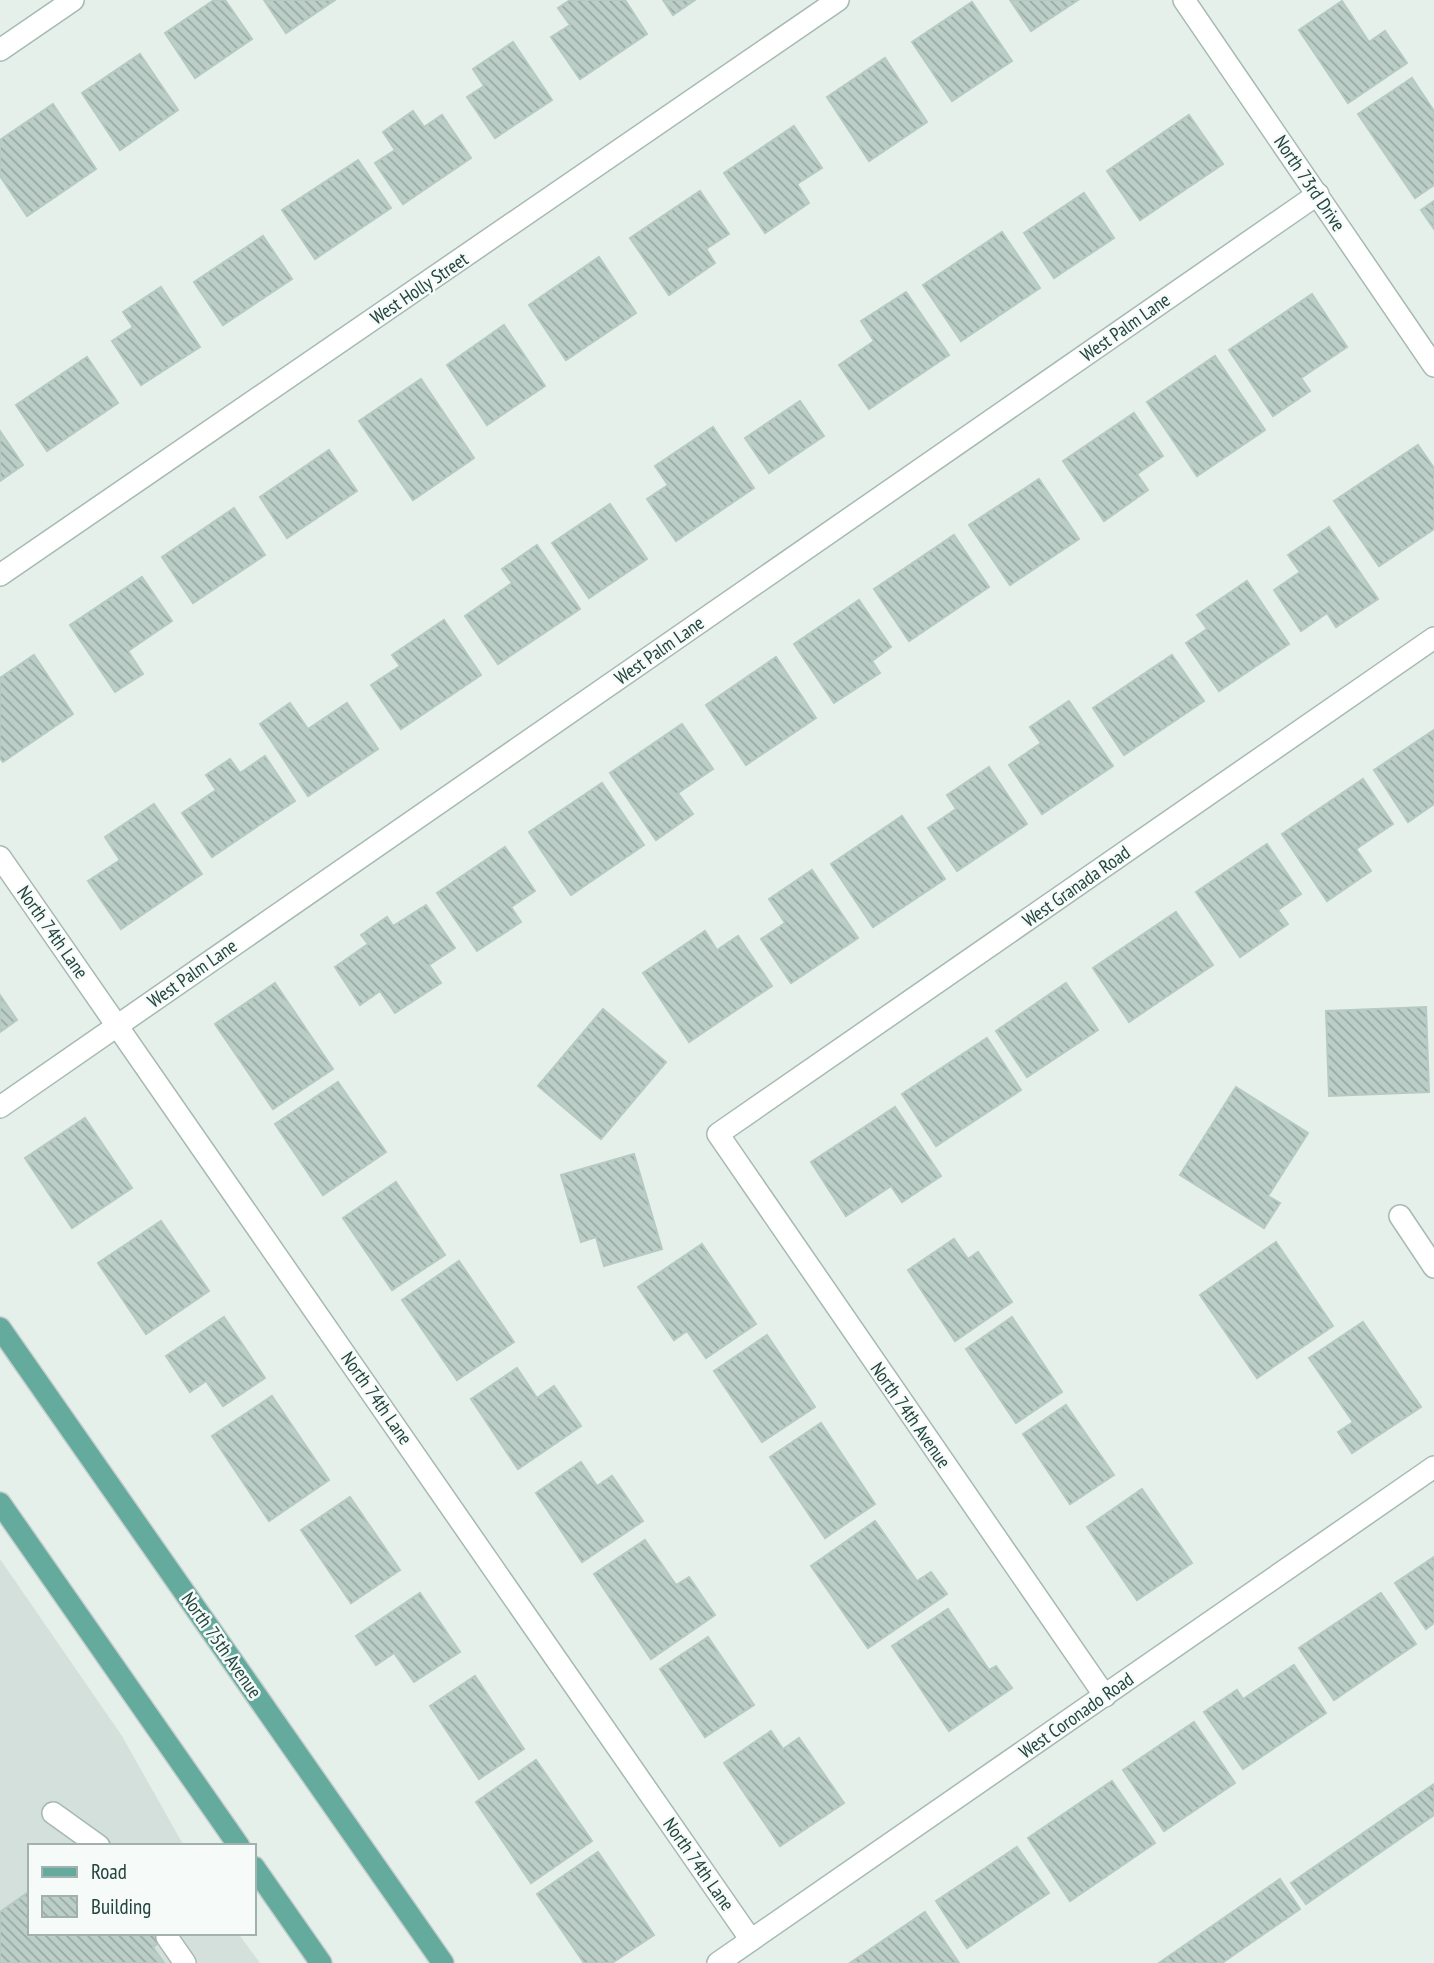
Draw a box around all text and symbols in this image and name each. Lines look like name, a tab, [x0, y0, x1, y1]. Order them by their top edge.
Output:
street label: North 73rd Drive	[1269, 130, 1351, 236]
street label: West Holly Street	[366, 246, 473, 329]
street label: West Palm Lane	[1076, 287, 1174, 367]
street label: West Palm Lane	[610, 610, 708, 690]
street label: West Granada Road	[1018, 840, 1134, 932]
street label: North 74th Lane	[12, 881, 94, 983]
street label: West Palm Lane	[143, 933, 241, 1013]
street label: North 74th Lane	[336, 1347, 418, 1449]
street label: North 74th Avenue	[866, 1357, 956, 1473]
street label: North 75th Avenue	[177, 1587, 267, 1703]
street label: West Coronado Road	[1014, 1667, 1138, 1763]
street label: North 74th Lane	[658, 1813, 740, 1915]
legend	[28, 1844, 256, 1935]
text: Road	[91, 1858, 127, 1885]
text: Building	[91, 1893, 151, 1920]

